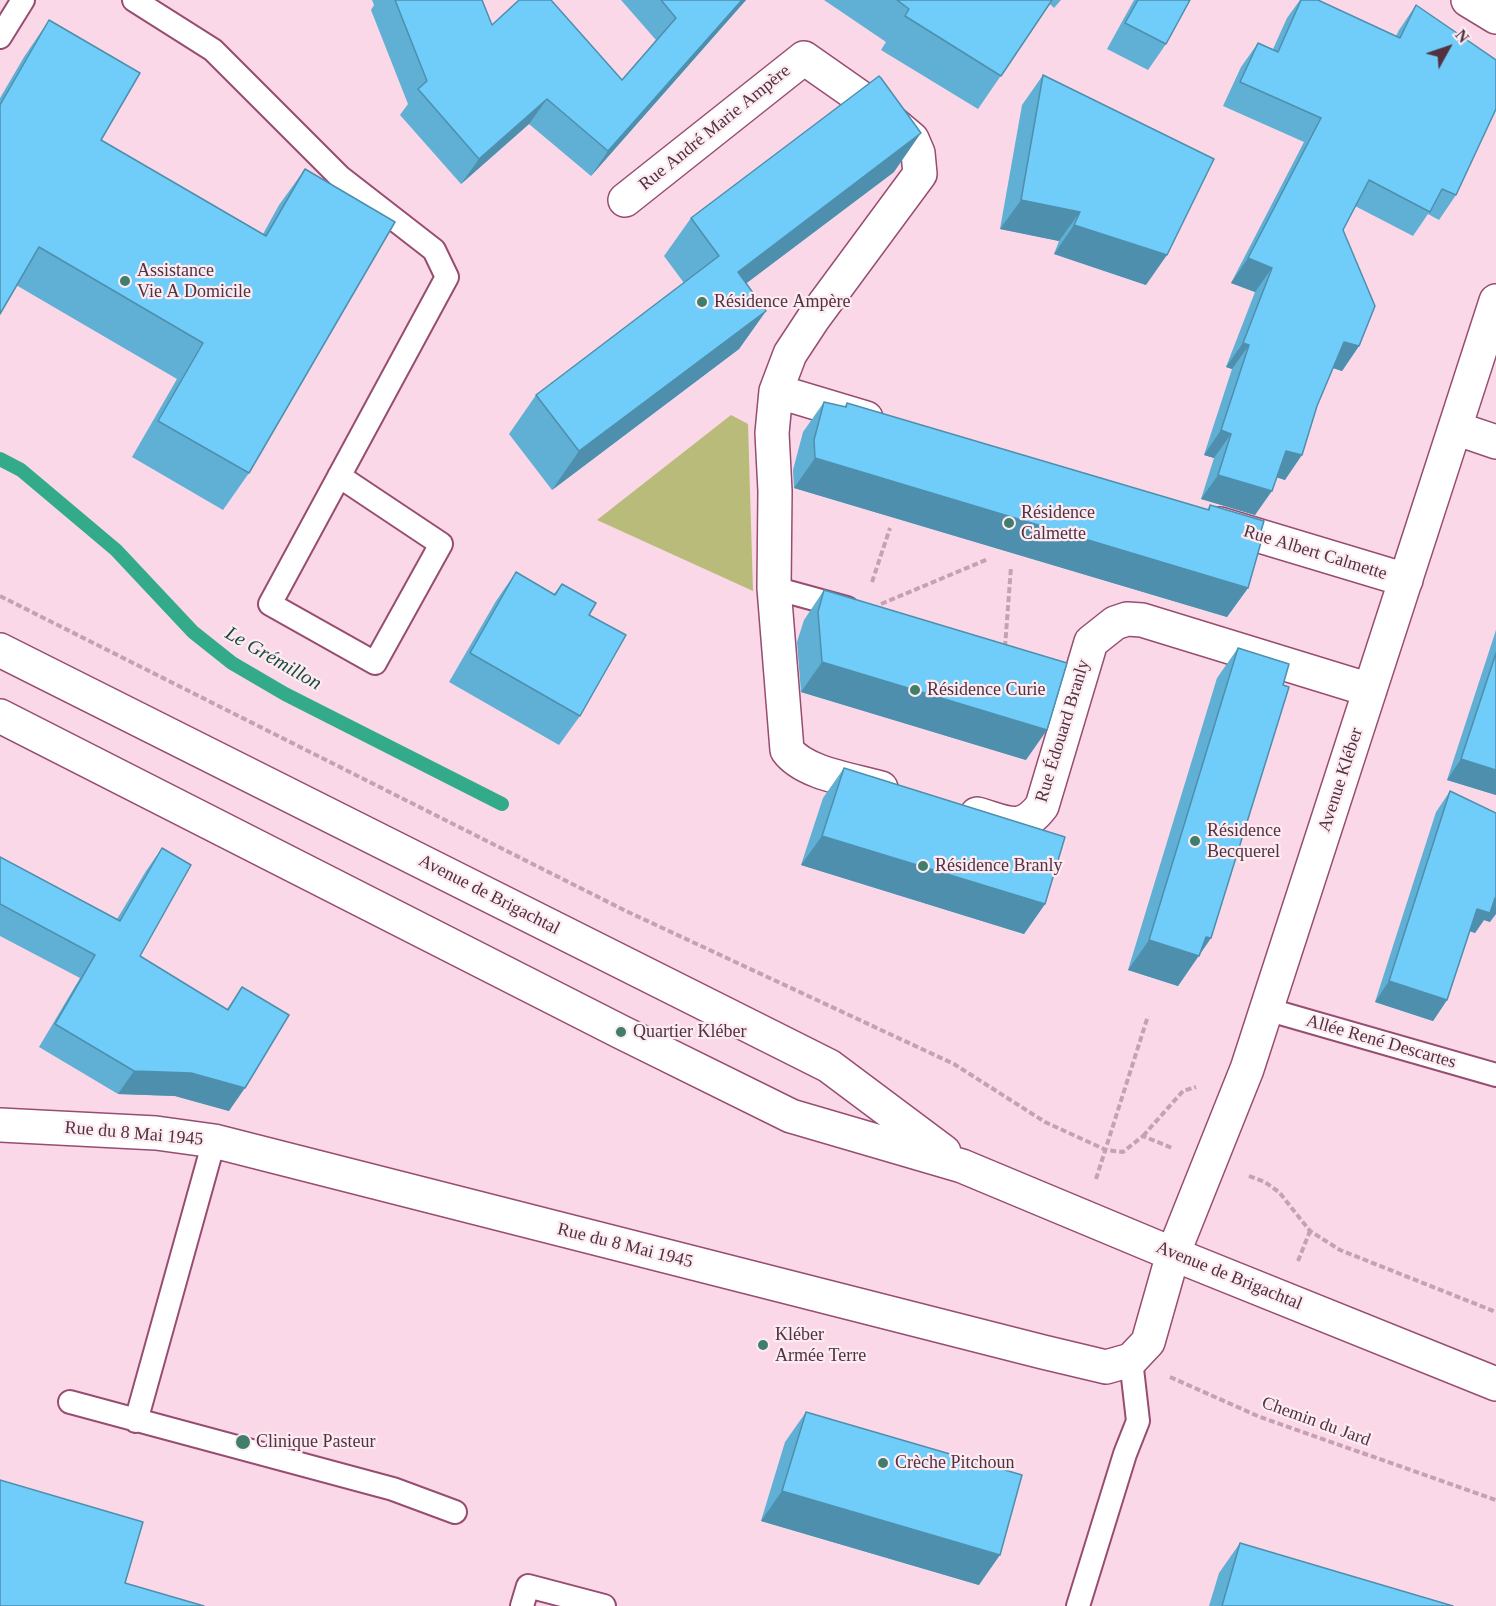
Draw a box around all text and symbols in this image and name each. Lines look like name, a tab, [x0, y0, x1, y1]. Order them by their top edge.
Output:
north arrow	[1418, 18, 1478, 78]
text: N	[1452, 26, 1472, 46]
street label: Rue André Marie Ampère	[635, 60, 795, 196]
place label: Assistance Vie A Domicile	[137, 260, 251, 302]
marker: Assistance Vie A Domicile	[118, 274, 132, 288]
place label: Résidence Ampère	[714, 291, 850, 313]
marker: Résidence Ampère	[695, 295, 709, 309]
place label: Résidence Calmette	[1021, 502, 1095, 544]
marker: Résidence Calmette	[1002, 516, 1016, 530]
street label: Rue Albert Calmette	[1241, 521, 1389, 585]
water label: Le Grémillon	[221, 622, 325, 696]
street label: Rue Édouard Branly	[1031, 657, 1095, 805]
place label: Résidence Curie	[927, 679, 1045, 701]
marker: Résidence Curie	[908, 683, 922, 697]
street label: Avenue Kléber	[1314, 725, 1368, 835]
place label: Résidence Becquerel	[1207, 820, 1281, 862]
marker: Résidence Becquerel	[1188, 834, 1202, 848]
street label: Avenue de Brigachtal	[415, 850, 563, 940]
place label: Résidence Branly	[935, 855, 1062, 877]
marker: Résidence Branly	[916, 859, 930, 873]
street label: Allée René Descartes	[1304, 1010, 1458, 1074]
place label: Quartier Kléber	[633, 1021, 746, 1043]
marker: Quartier Kléber	[614, 1025, 628, 1039]
street label: Rue du 8 Mai 1945	[64, 1117, 204, 1151]
street label: Rue du 8 Mai 1945	[555, 1219, 695, 1273]
street label: Avenue de Brigachtal	[1153, 1237, 1305, 1315]
place label: Kléber Armée Terre	[775, 1324, 866, 1366]
marker: Kléber Armée Terre	[756, 1338, 770, 1352]
street label: Chemin du Jard	[1259, 1392, 1373, 1452]
place label: Clinique Pasteur	[256, 1431, 375, 1453]
marker: Clinique Pasteur	[234, 1433, 252, 1451]
place label: Crèche Pitchoun	[895, 1452, 1014, 1474]
marker: Crèche Pitchoun	[876, 1456, 890, 1470]

